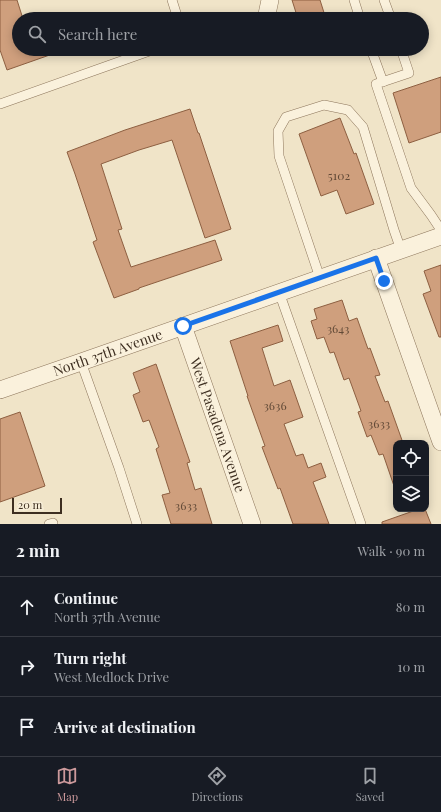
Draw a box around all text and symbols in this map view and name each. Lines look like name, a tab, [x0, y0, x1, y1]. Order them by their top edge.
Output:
search box	[12, 12, 429, 56]
icon: search	[26, 23, 48, 45]
text: Search here	[58, 24, 137, 44]
house number: 5102	[328, 167, 350, 183]
route end	[375, 272, 393, 290]
route start	[174, 317, 192, 335]
house number: 3643	[327, 320, 349, 336]
street label: North 37th Avenue	[50, 324, 165, 380]
street label: West Pasadena Avenue	[185, 354, 250, 495]
house number: 3636	[263, 397, 287, 413]
house number: 3633	[368, 415, 390, 431]
map controls	[393, 440, 429, 512]
button: locate	[393, 440, 429, 476]
button: layers	[393, 476, 429, 512]
scale bar	[12, 496, 62, 515]
text: 20 m	[18, 497, 42, 512]
house number: 3633	[175, 497, 197, 513]
text: 2 min	[16, 539, 60, 561]
text: Walk · 90 m	[358, 542, 425, 559]
text: Continue	[54, 588, 118, 608]
icon: ahead	[16, 596, 38, 618]
text: 80 m	[396, 598, 425, 615]
text: North 37th Avenue	[54, 608, 160, 625]
text: Turn right	[54, 648, 127, 668]
icon: right	[16, 656, 38, 678]
text: 10 m	[398, 658, 425, 675]
text: West Medlock Drive	[54, 668, 169, 685]
icon: arrive	[16, 716, 38, 738]
text: Arrive at destination	[54, 717, 196, 737]
tab: Map	[56, 765, 78, 804]
tab: Directions	[191, 765, 243, 804]
tab: Saved	[356, 765, 384, 804]

